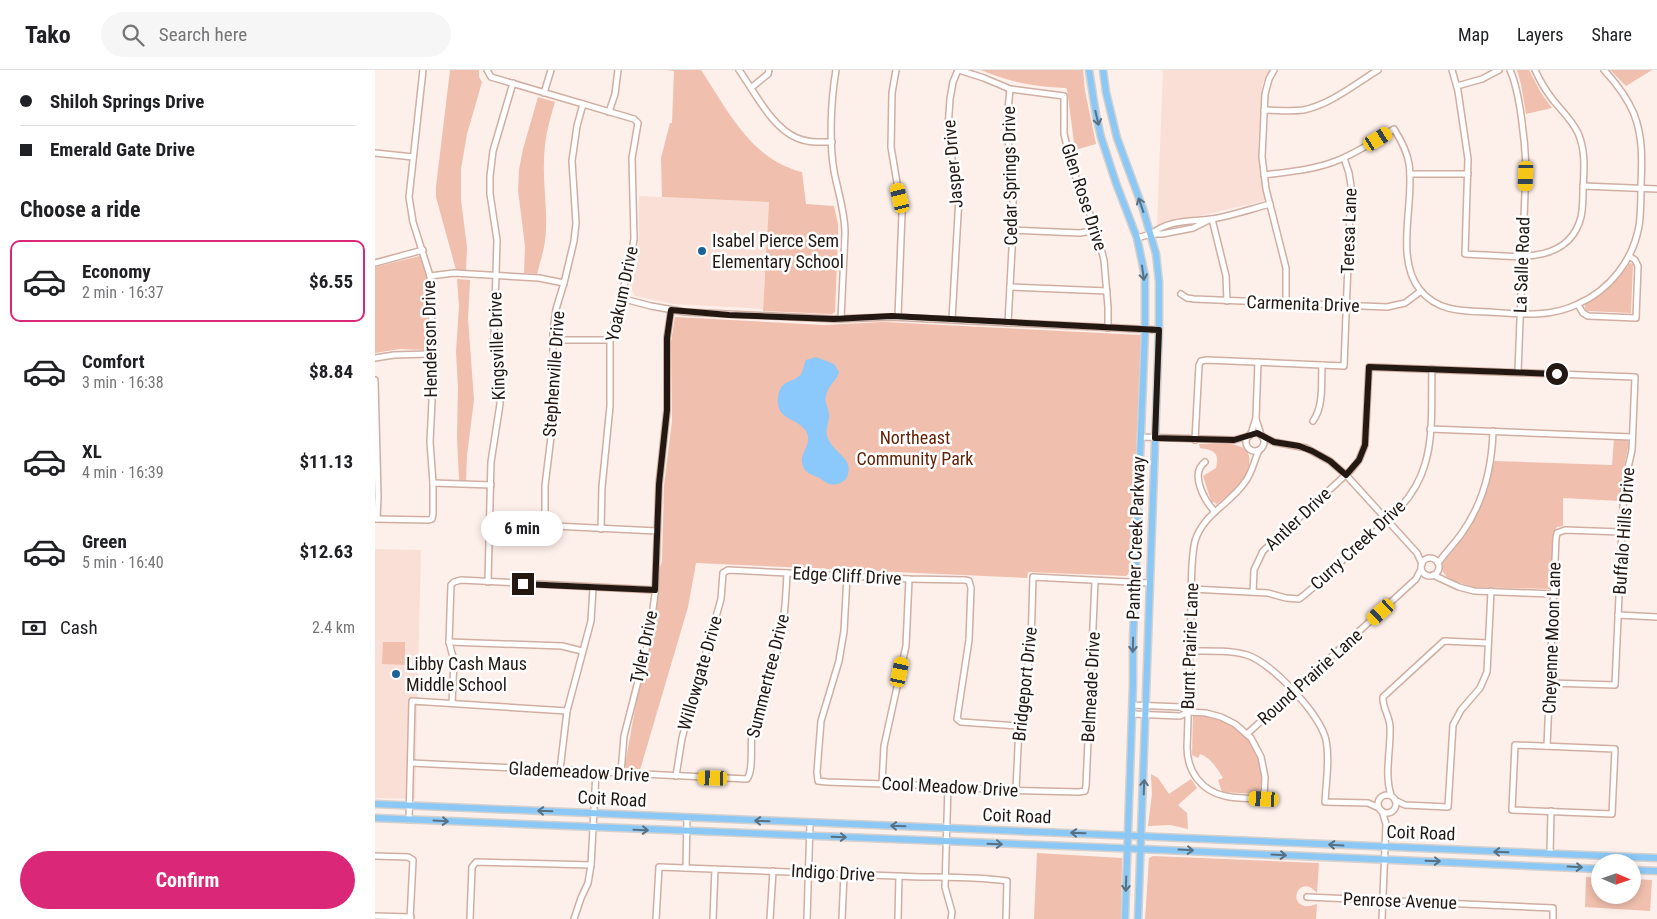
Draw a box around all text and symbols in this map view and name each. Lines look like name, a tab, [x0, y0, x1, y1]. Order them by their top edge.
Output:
search box	[101, 12, 451, 57]
text: Tako	[25, 21, 71, 49]
icon: search	[119, 21, 147, 49]
text: Search here	[159, 23, 247, 46]
text: Map	[1458, 24, 1489, 45]
text: Layers	[1517, 24, 1564, 45]
text: Share	[1592, 24, 1632, 45]
text: Shiloh Springs Drive	[50, 90, 204, 113]
street label: Cedar Springs Drive	[998, 106, 1021, 246]
one-way arrow	[1093, 110, 1102, 126]
street label: Jasper Drive	[938, 119, 967, 209]
car	[1361, 125, 1394, 153]
text: Emerald Gate Drive	[50, 138, 195, 161]
street label: Glen Rose Drive	[1057, 141, 1112, 253]
car	[1517, 161, 1534, 191]
car	[889, 182, 910, 214]
street label: Teresa Lane	[1337, 188, 1360, 274]
text: Choose a ride	[20, 197, 141, 222]
one-way arrow	[1136, 197, 1145, 213]
street label: La Salle Road	[1509, 217, 1534, 313]
place label: Isabel Pierce Sem Elementary School	[712, 230, 844, 272]
street label: Yoakum Drive	[601, 244, 642, 343]
marker: Isabel Pierce Sem Elementary School	[696, 245, 708, 257]
icon: car	[22, 259, 67, 304]
text: Economy	[82, 260, 151, 283]
one-way arrow	[1139, 265, 1149, 281]
text: $6.55	[309, 270, 353, 293]
street label: Henderson Drive	[418, 280, 441, 398]
text: 2 min · 16:37	[82, 283, 164, 302]
street label: Carmenita Drive	[1246, 291, 1360, 316]
street label: Kingsville Drive	[484, 292, 509, 401]
street label: Stephenville Drive	[539, 310, 568, 438]
icon: car	[22, 349, 67, 394]
text: Comfort	[82, 350, 145, 373]
text: $8.84	[309, 360, 353, 383]
route start	[1546, 363, 1568, 385]
text: 3 min · 16:38	[82, 373, 164, 392]
park label: Northeast Community Park	[857, 427, 973, 469]
icon: car	[22, 439, 67, 484]
text: XL	[82, 440, 102, 463]
text: $11.13	[299, 450, 353, 473]
street label: Panther Creek Parkway	[1122, 455, 1149, 620]
text: 4 min · 16:39	[82, 463, 164, 482]
street label: Buffalo Hills Drive	[1609, 467, 1638, 595]
street label: Antler Drive	[1260, 483, 1335, 554]
street label: Curry Creek Drive	[1306, 495, 1410, 594]
callout: 6 min	[482, 512, 564, 546]
text: 6 min	[504, 519, 540, 538]
icon: car	[22, 529, 67, 574]
text: Green	[82, 530, 127, 553]
text: $12.63	[299, 540, 353, 563]
text: 5 min · 16:40	[82, 553, 164, 572]
street label: Edge Cliff Drive	[792, 562, 902, 589]
street label: Cheyenne Moon Lane	[1538, 562, 1565, 714]
route end	[512, 573, 534, 595]
street label: Burnt Prairie Lane	[1177, 582, 1202, 710]
car	[1364, 596, 1397, 628]
street label: Tyler Drive	[626, 608, 662, 685]
street label: Summertree Drive	[742, 612, 793, 740]
street label: Willowgate Drive	[673, 613, 726, 733]
icon: cash	[20, 614, 48, 642]
text: Cash	[60, 616, 98, 639]
text: 2.4 km	[312, 618, 355, 637]
street label: Round Prairie Lane	[1253, 624, 1366, 729]
street label: Bridgeport Drive	[1008, 626, 1041, 742]
street label: Belmeade Drive	[1077, 631, 1104, 743]
one-way arrow	[1128, 637, 1138, 653]
place label: Libby Cash Maus Middle School	[406, 653, 527, 695]
car	[889, 656, 910, 688]
marker: Libby Cash Maus Middle School	[390, 668, 402, 680]
street label: Glademeadow Drive	[508, 757, 650, 786]
car	[697, 770, 728, 786]
street label: Cool Meadow Drive	[881, 772, 1019, 801]
one-way arrow	[1139, 779, 1148, 795]
street label: Coit Road	[577, 786, 647, 811]
car	[1248, 791, 1279, 807]
street label: Coit Road	[982, 804, 1052, 827]
one-way arrow	[537, 807, 553, 816]
one-way arrow	[754, 816, 770, 825]
one-way arrow	[433, 817, 449, 826]
one-way arrow	[890, 821, 906, 831]
street label: Coit Road	[1386, 821, 1456, 844]
one-way arrow	[633, 825, 649, 834]
one-way arrow	[1070, 828, 1086, 838]
one-way arrow	[831, 833, 847, 842]
one-way arrow	[986, 839, 1002, 848]
one-way arrow	[1328, 840, 1344, 849]
one-way arrow	[1178, 846, 1194, 855]
one-way arrow	[1493, 847, 1509, 856]
one-way arrow	[1270, 850, 1286, 859]
button: Confirm	[20, 851, 355, 909]
north arrow	[1591, 854, 1641, 904]
map controls	[1591, 854, 1641, 904]
one-way arrow	[1425, 857, 1441, 866]
street label: Indigo Drive	[790, 860, 876, 885]
one-way arrow	[1566, 863, 1582, 872]
one-way arrow	[1122, 875, 1131, 891]
street label: Penrose Avenue	[1343, 888, 1457, 913]

